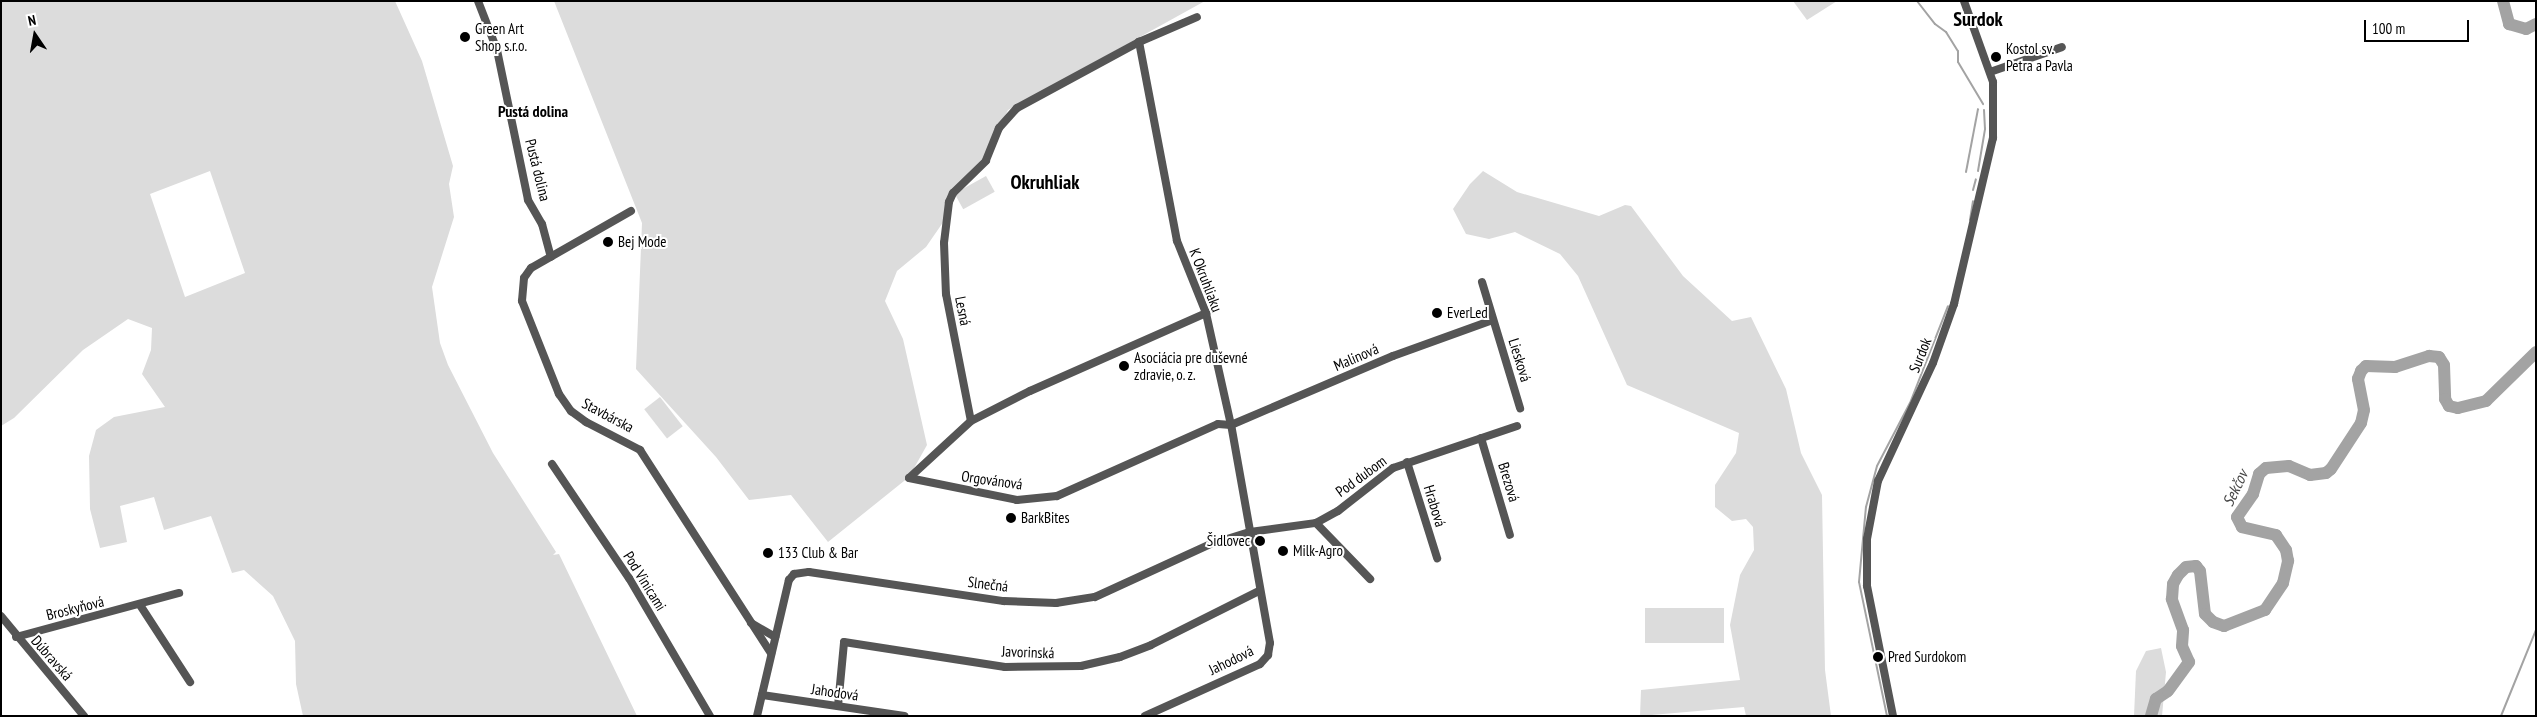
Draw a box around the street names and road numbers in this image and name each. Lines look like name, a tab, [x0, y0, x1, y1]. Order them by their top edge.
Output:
street label: Pustá dolina	[522, 137, 554, 203]
street label: K Okruhliaku	[1186, 246, 1226, 314]
street label: Lesná	[951, 295, 975, 327]
street label: Surdok	[1905, 335, 1935, 375]
street label: Liesková	[1505, 336, 1535, 384]
street label: Malinová	[1331, 340, 1381, 374]
street label: Stavbárska	[579, 394, 637, 436]
street label: Pod dubom	[1332, 452, 1390, 500]
street label: Brezová	[1494, 460, 1524, 504]
street label: Orgovánová	[960, 467, 1024, 493]
street label: Hrabová	[1420, 483, 1450, 529]
street label: Pod Vinicami	[620, 548, 670, 614]
street label: Slnečná	[967, 573, 1009, 595]
street label: Broskyňová	[44, 592, 106, 624]
street label: Dúbravská	[28, 632, 76, 684]
street label: Javorinská	[1001, 642, 1055, 662]
street label: Jahodová	[1206, 642, 1256, 678]
street label: Jahodová	[810, 680, 860, 704]

